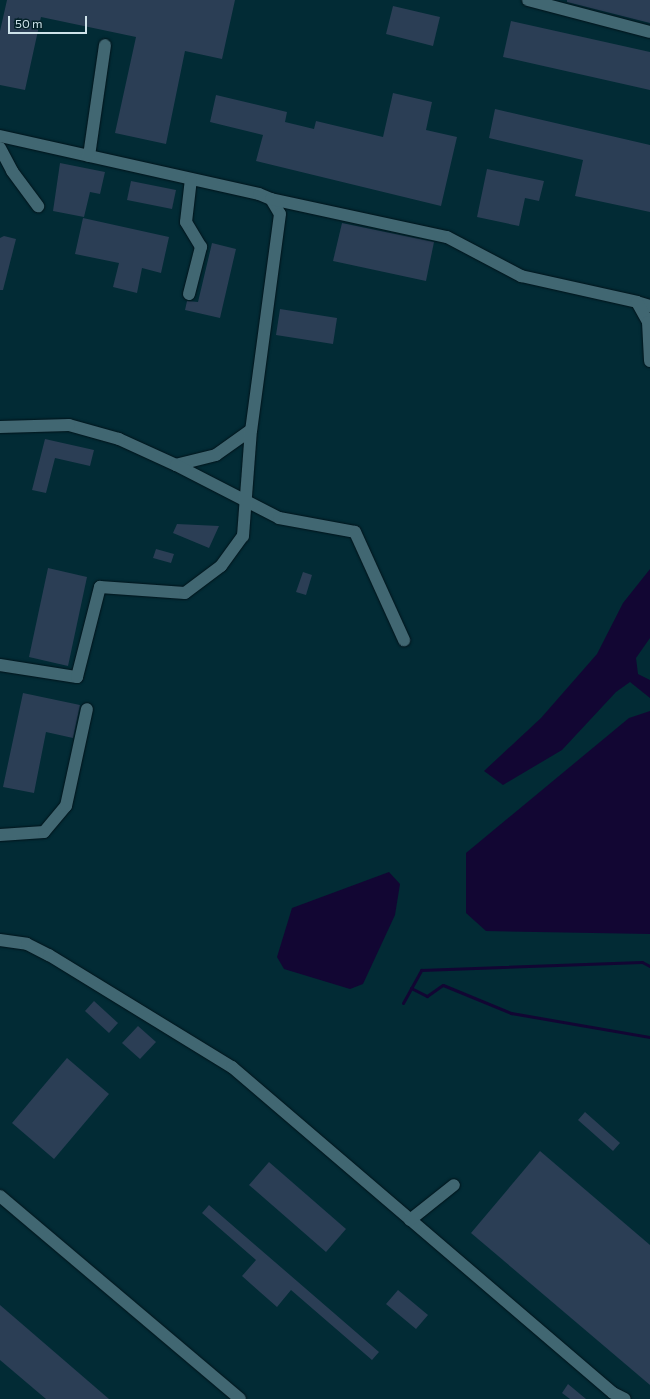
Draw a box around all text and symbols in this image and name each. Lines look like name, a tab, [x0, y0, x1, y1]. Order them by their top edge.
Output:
scale bar	[10, 8, 89, 34]
text: 50 m	[15, 16, 43, 30]

